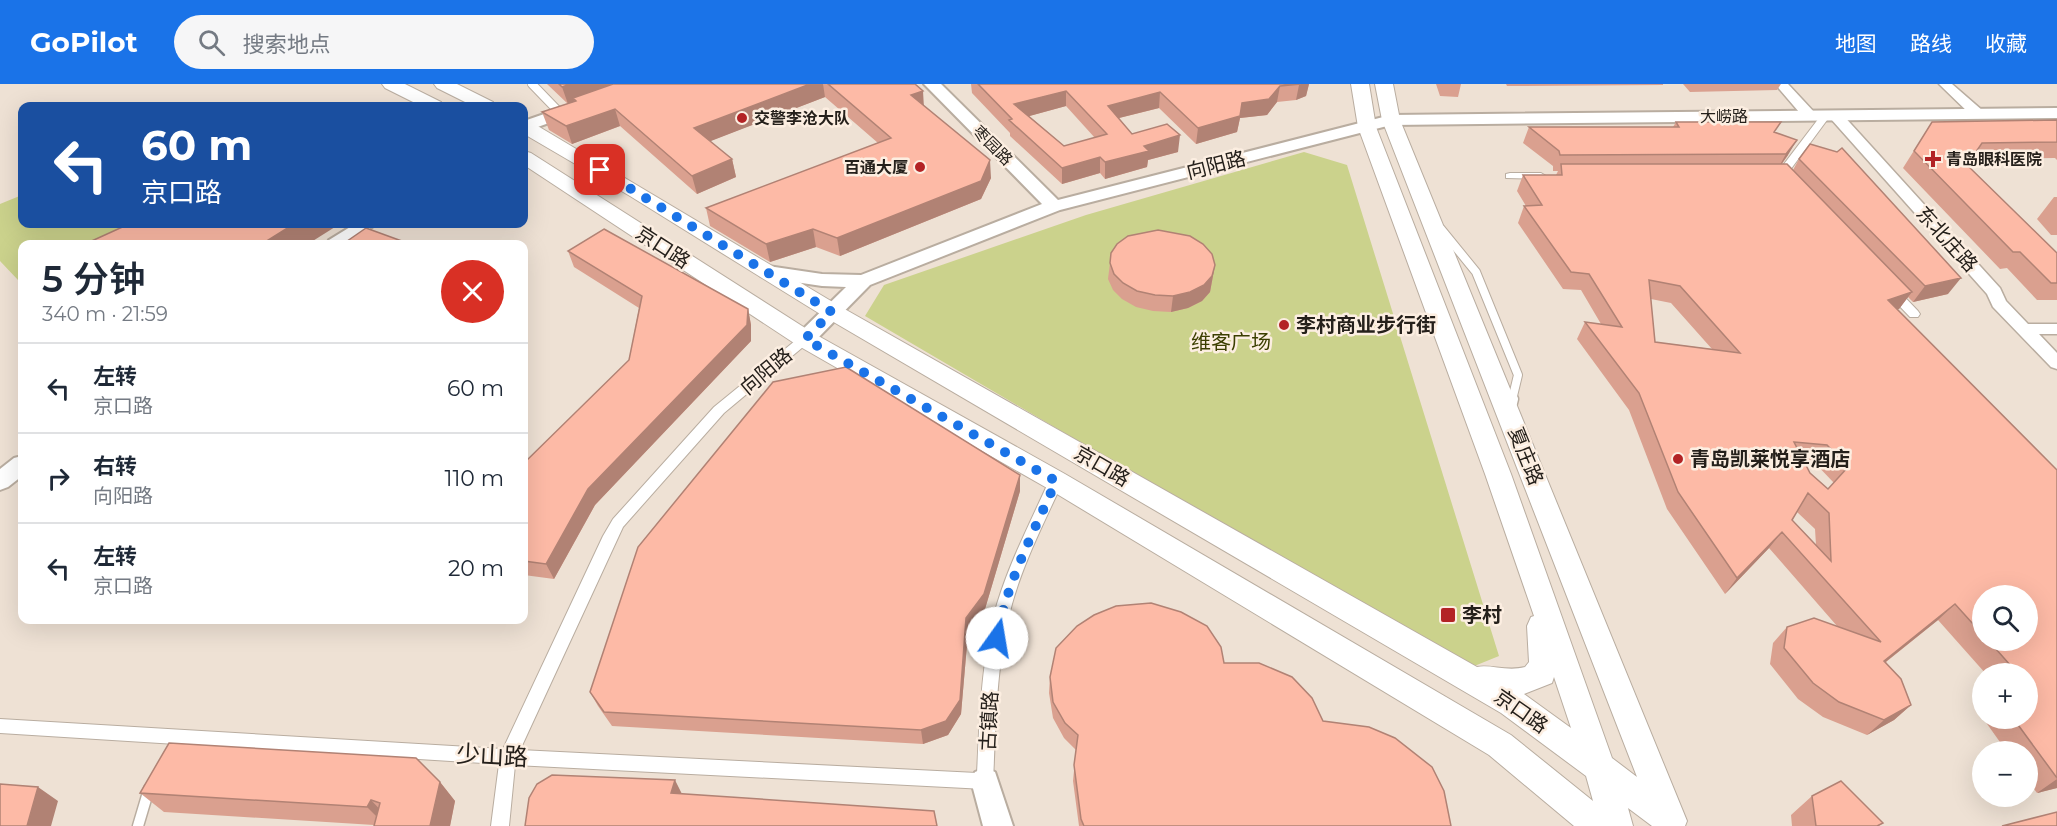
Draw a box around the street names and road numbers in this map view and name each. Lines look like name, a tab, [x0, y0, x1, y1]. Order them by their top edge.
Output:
street label: 大崂路	[1700, 107, 1748, 126]
street label: 枣园路	[969, 122, 1016, 169]
street label: 向阳路	[1184, 146, 1248, 184]
street label: 东北庄路	[1911, 201, 1983, 277]
street label: 京口路	[631, 221, 695, 273]
street label: 向阳路	[735, 343, 797, 399]
street label: 夏庄路	[1504, 424, 1548, 488]
street label: 京口路	[1070, 441, 1134, 491]
street label: 京口路	[1490, 684, 1552, 738]
street label: 古镇路	[975, 690, 1003, 752]
street label: 少山路	[455, 739, 529, 772]

